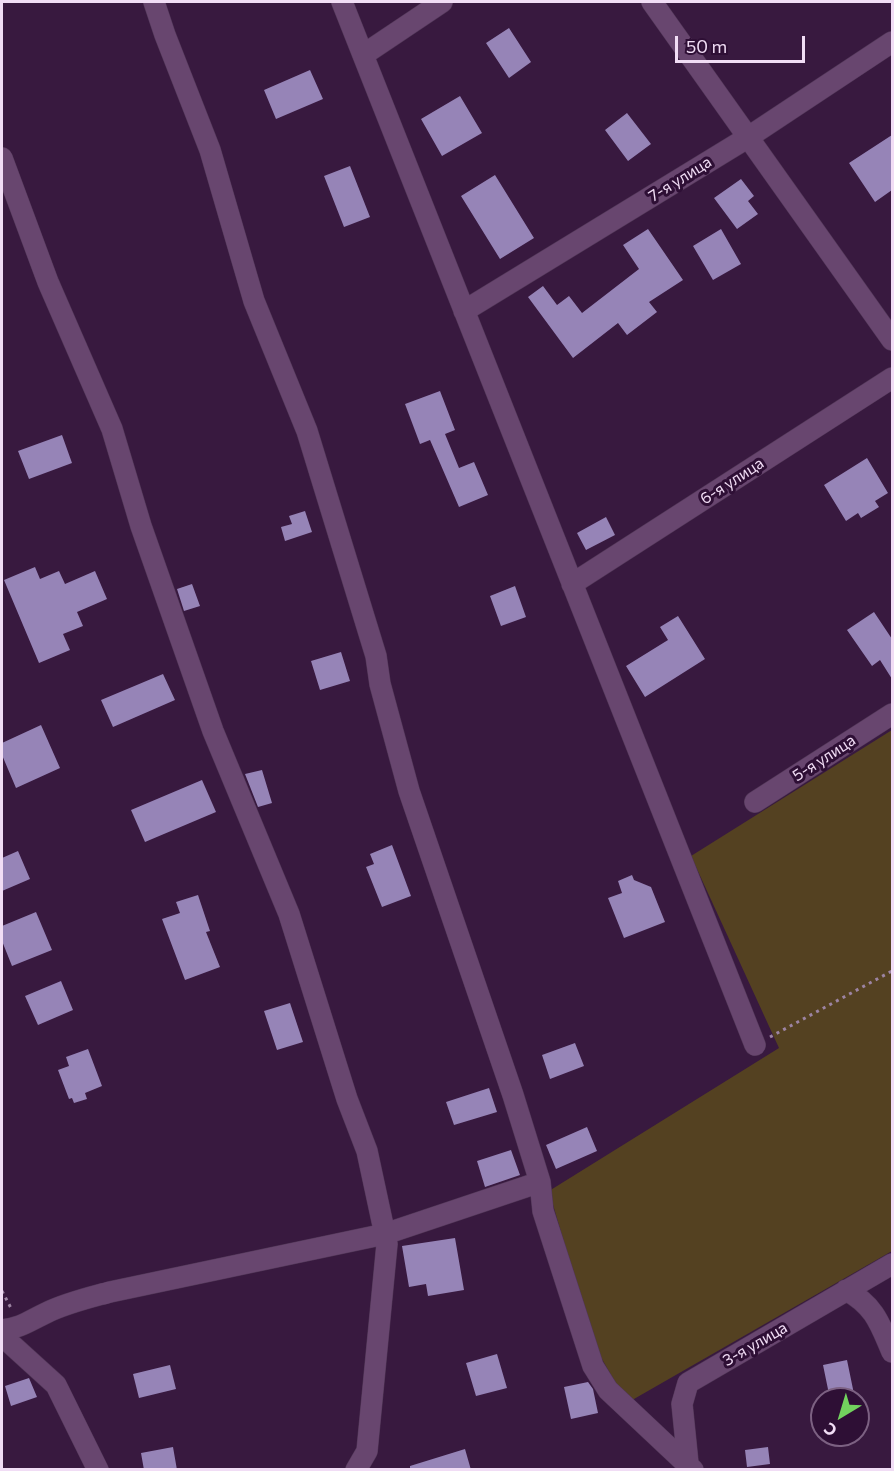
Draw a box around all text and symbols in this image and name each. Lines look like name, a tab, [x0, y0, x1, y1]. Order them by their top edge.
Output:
scale bar	[678, 24, 808, 62]
text: 50 m	[686, 35, 727, 57]
street label: 7-я улица	[645, 152, 715, 206]
street label: 6-я улица	[697, 453, 767, 509]
street label: 5-я улица	[789, 731, 859, 785]
street label: 3-я улица	[719, 1318, 791, 1370]
north arrow	[810, 1387, 870, 1447]
text: С	[820, 1419, 840, 1441]

